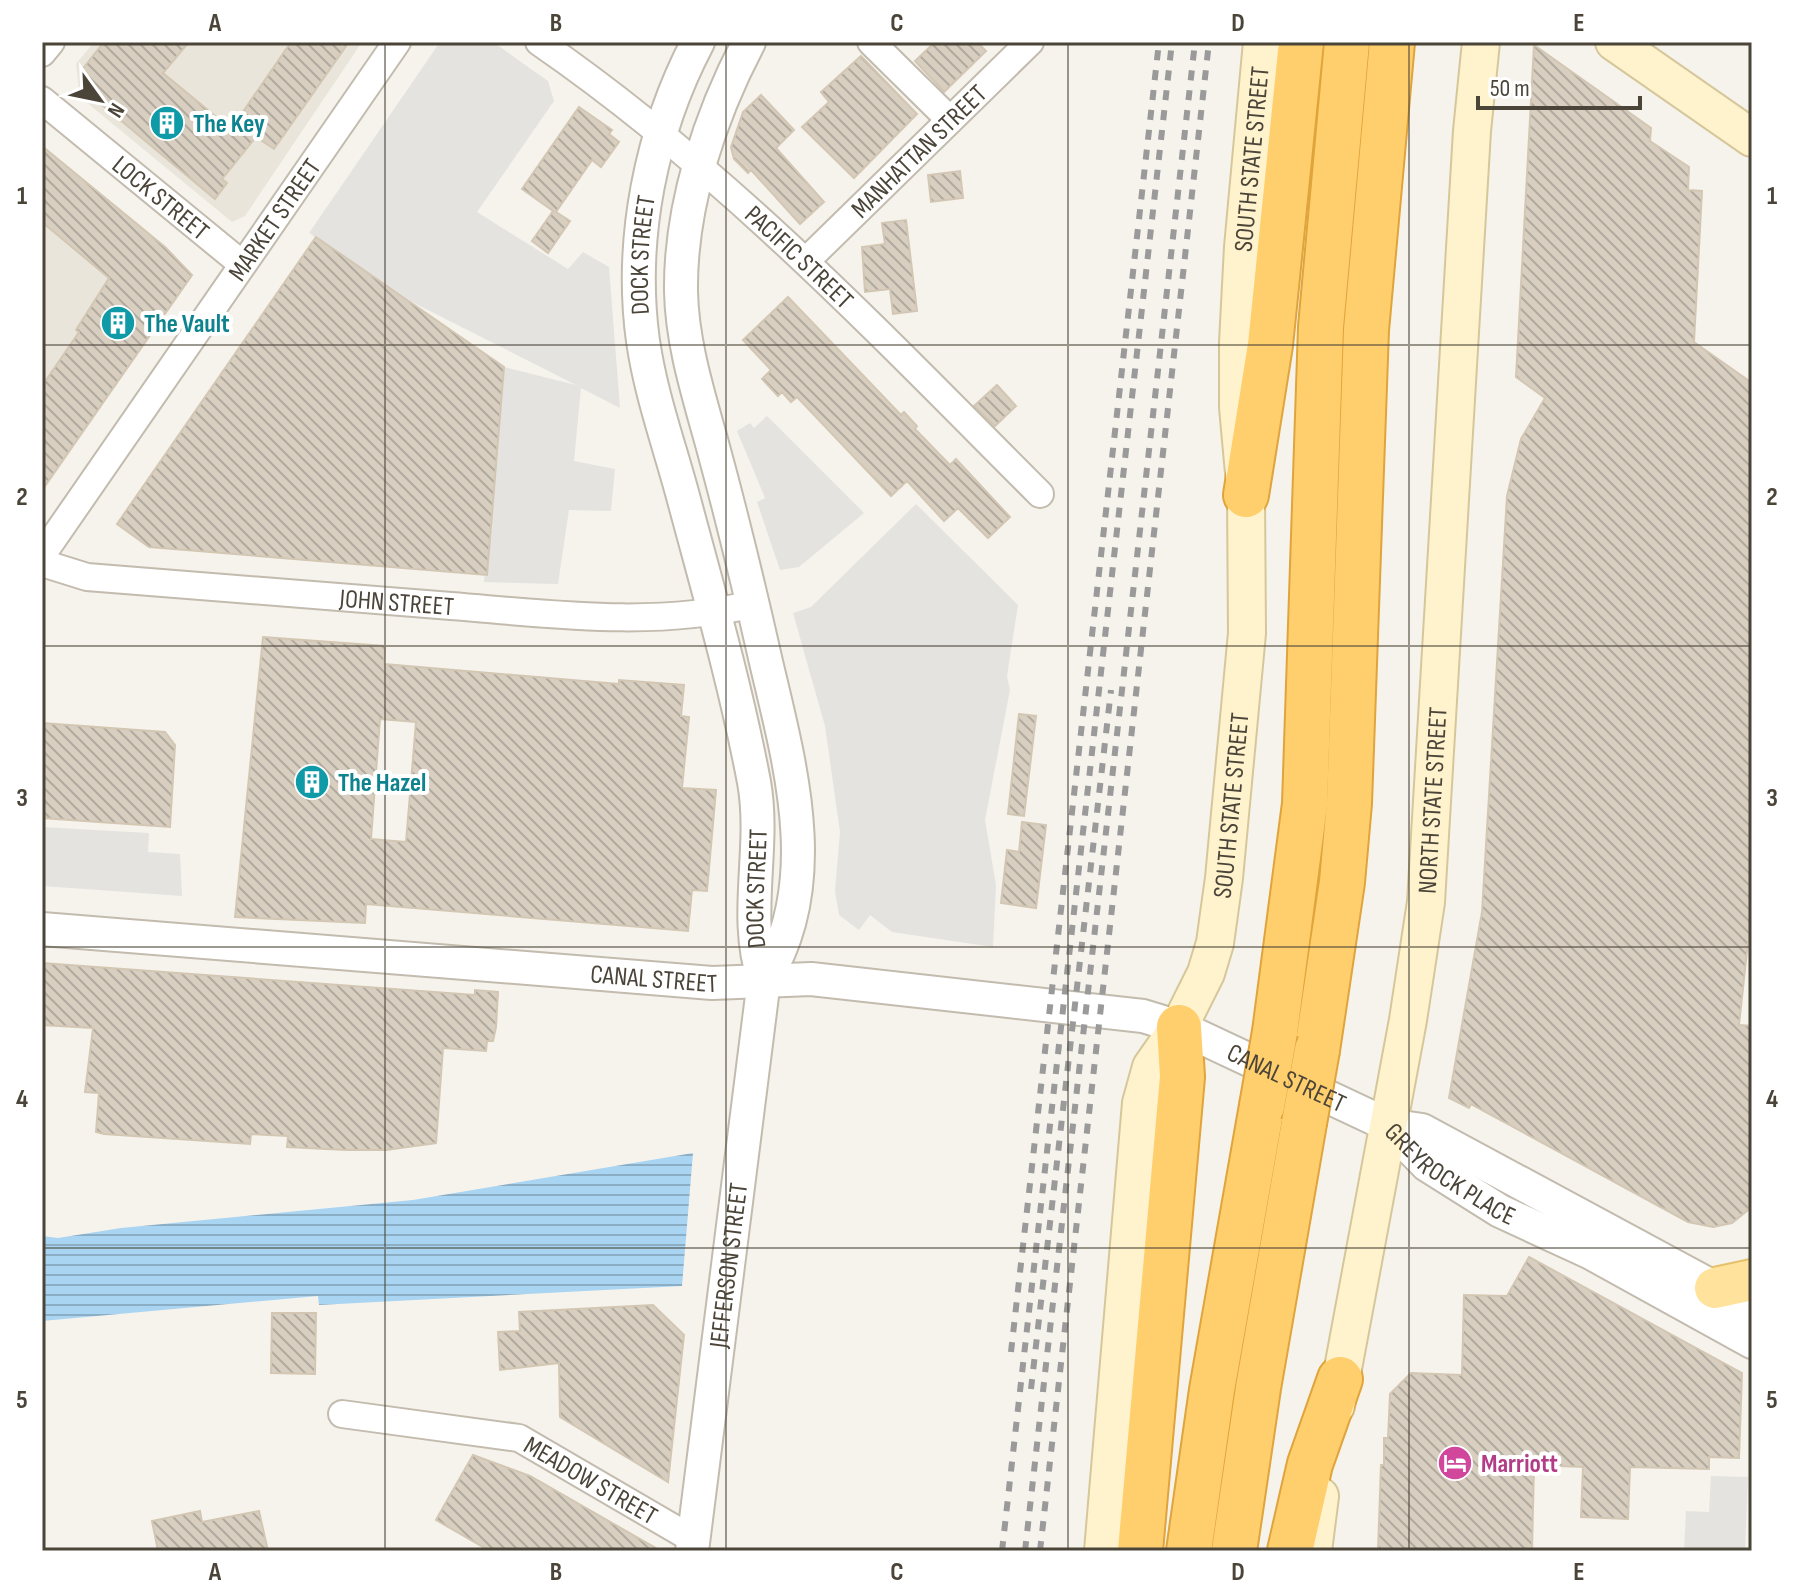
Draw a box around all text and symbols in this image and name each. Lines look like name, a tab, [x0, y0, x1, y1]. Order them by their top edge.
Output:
text: A	[208, 8, 222, 39]
text: B	[550, 8, 562, 39]
text: C	[890, 8, 904, 39]
text: D	[1231, 8, 1245, 39]
text: E	[1573, 8, 1585, 39]
north arrow	[60, 60, 140, 140]
scale bar	[1478, 60, 1640, 110]
street label: SOUTH STATE STREET	[1229, 65, 1277, 253]
text: 50 m	[1490, 74, 1530, 103]
street label: MANHATTAN STREET	[845, 79, 994, 225]
text: N	[101, 98, 130, 122]
building icon: The Key	[148, 104, 186, 142]
place label: The Key	[193, 109, 265, 140]
street label: LOCK STREET	[105, 150, 215, 248]
street label: MARKET STREET	[222, 153, 328, 287]
text: 1	[17, 181, 27, 212]
text: 1	[1767, 181, 1777, 212]
street label: DOCK STREET	[625, 193, 663, 316]
street label: PACIFIC STREET	[738, 200, 859, 316]
building icon: The Vault	[99, 304, 137, 342]
place label: The Vault	[144, 309, 230, 340]
text: 2	[16, 482, 28, 513]
text: 2	[1766, 482, 1778, 513]
street label: JOHN STREET	[337, 583, 455, 623]
street label: NORTH STATE STREET	[1413, 706, 1455, 895]
street label: SOUTH STATE STREET	[1207, 711, 1256, 900]
building icon: The Hazel	[293, 763, 331, 801]
place label: The Hazel	[338, 768, 426, 799]
text: 3	[16, 783, 28, 814]
text: 3	[1766, 783, 1778, 814]
street label: DOCK STREET	[740, 828, 775, 950]
street label: CANAL STREET	[589, 959, 718, 1000]
street label: CANAL STREET	[1222, 1038, 1350, 1120]
text: 4	[16, 1084, 28, 1115]
text: 4	[1766, 1084, 1778, 1115]
street label: GREYROCK PLACE	[1378, 1117, 1520, 1233]
street label: JEFFERSON STREET	[704, 1181, 755, 1351]
text: 5	[16, 1385, 28, 1416]
text: 5	[1766, 1385, 1778, 1416]
street label: MEADOW STREET	[518, 1430, 663, 1532]
hotel icon: Marriott	[1436, 1444, 1474, 1482]
place label: Marriott	[1481, 1449, 1558, 1480]
text: A	[208, 1557, 222, 1588]
text: B	[550, 1557, 562, 1588]
text: C	[890, 1557, 904, 1588]
text: D	[1231, 1557, 1245, 1588]
text: E	[1573, 1557, 1585, 1588]

